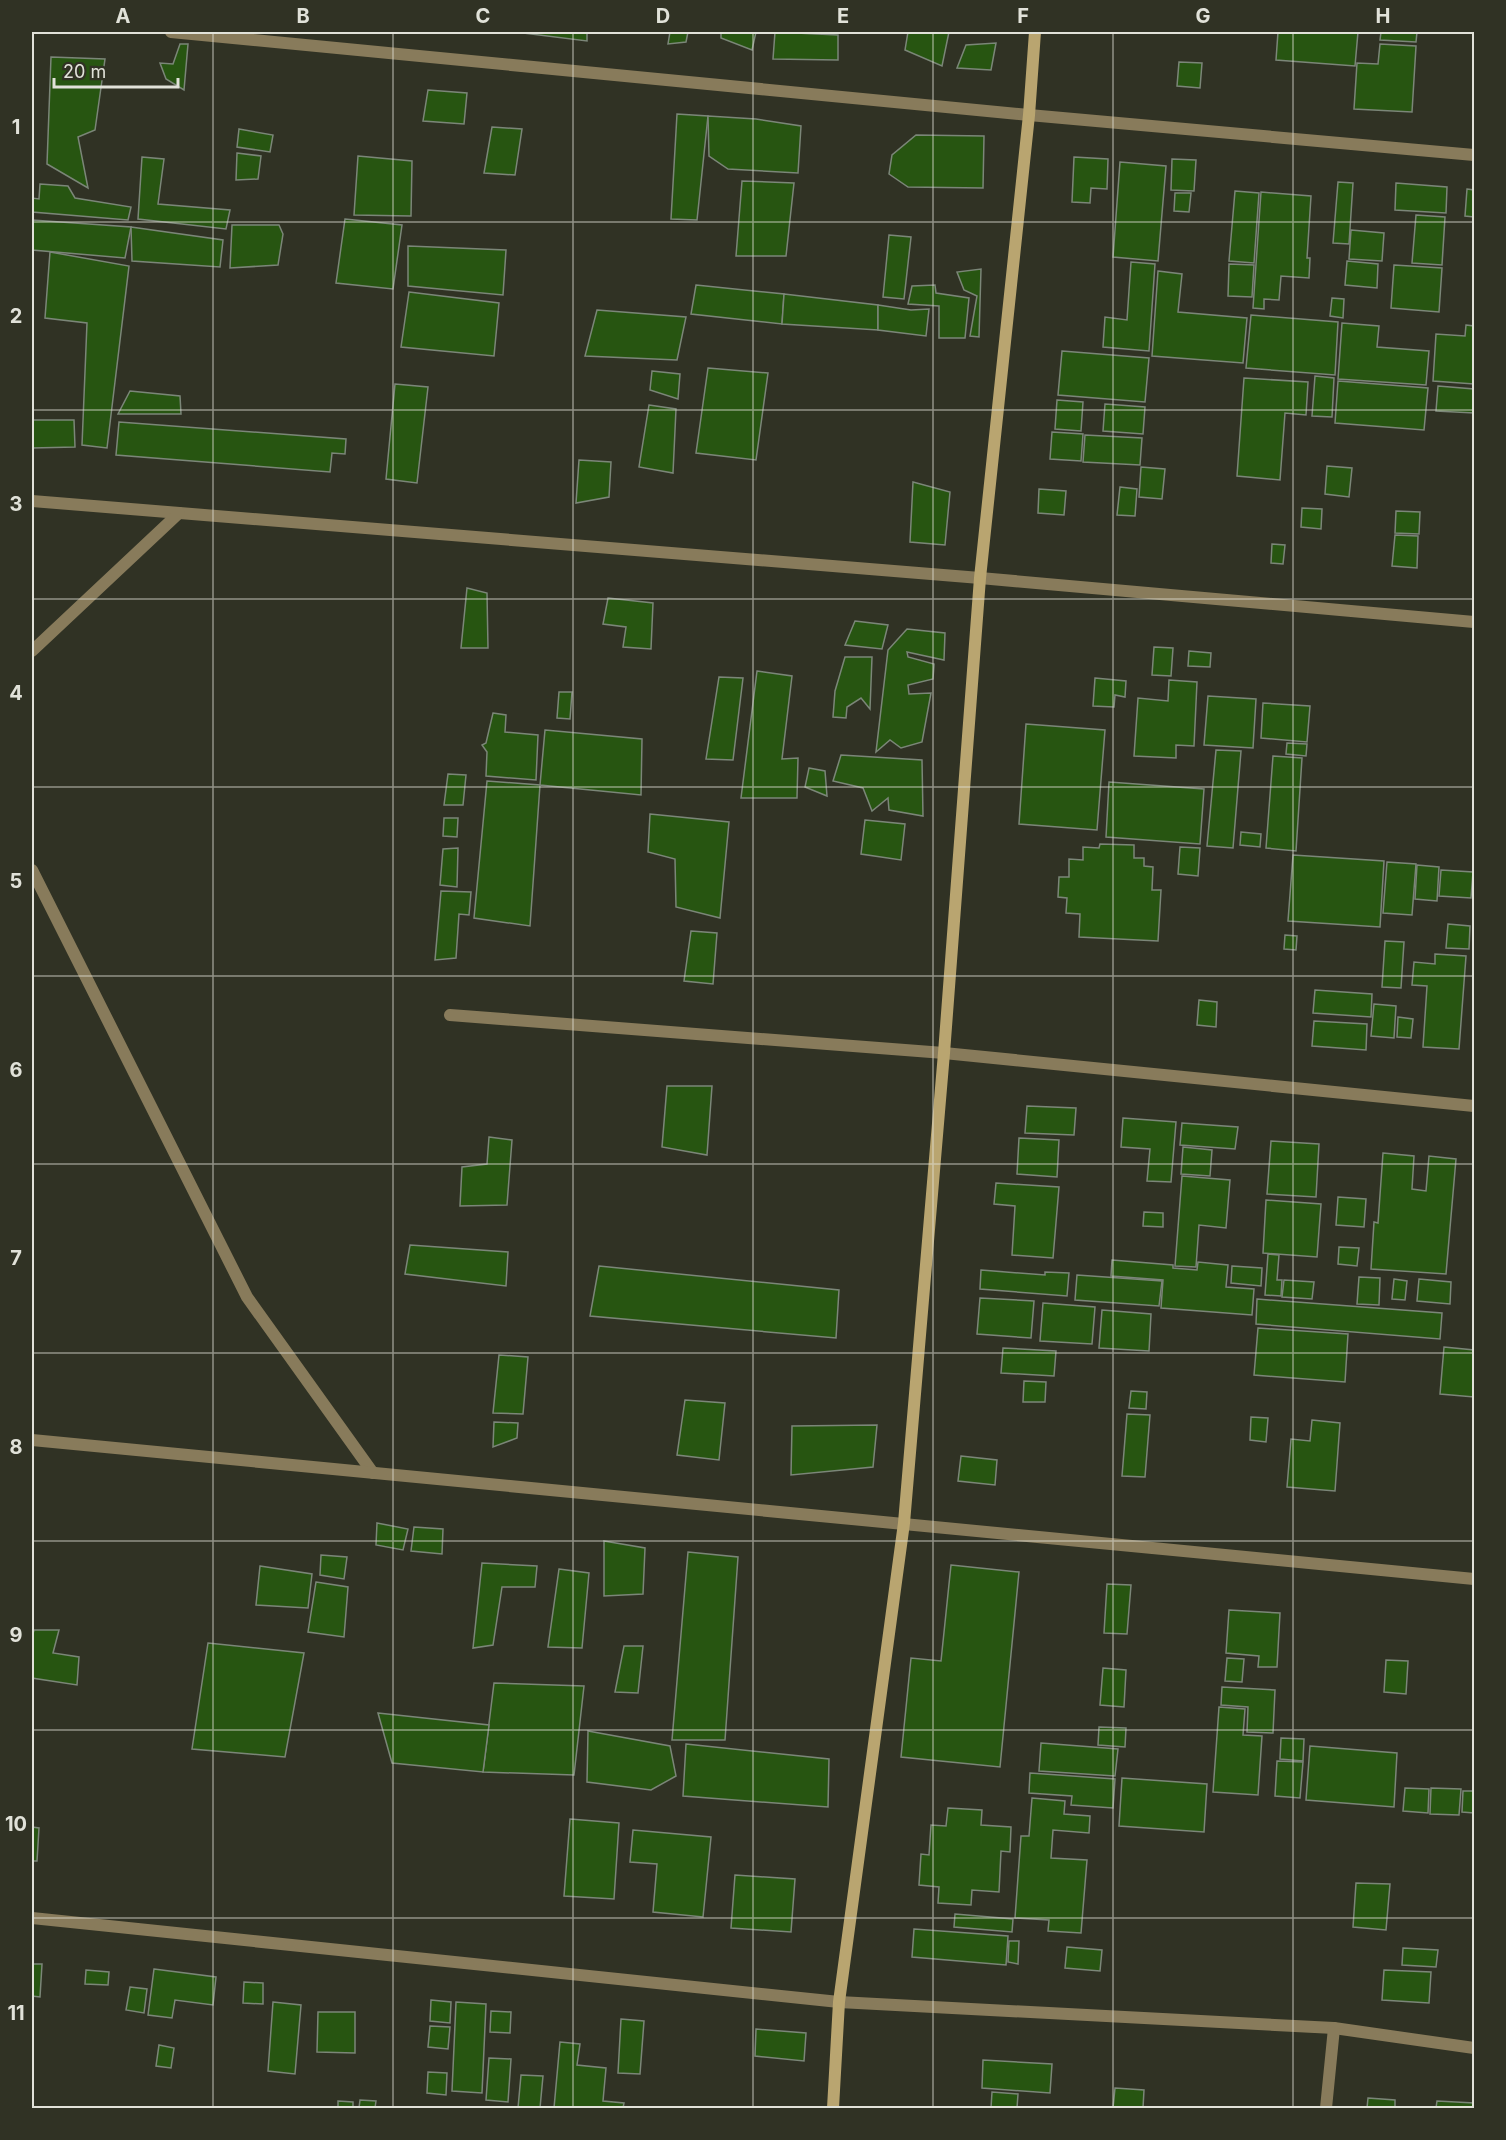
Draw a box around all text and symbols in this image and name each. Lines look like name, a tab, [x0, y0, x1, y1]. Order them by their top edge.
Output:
text: A	[116, 4, 131, 28]
text: B	[296, 4, 310, 28]
text: C	[476, 4, 490, 28]
text: D	[656, 4, 670, 28]
text: E	[837, 4, 849, 28]
text: F	[1017, 4, 1029, 28]
text: G	[1195, 4, 1211, 28]
text: H	[1376, 4, 1390, 28]
scale bar	[54, 51, 178, 89]
text: 20 m	[63, 61, 106, 82]
text: 1	[12, 115, 20, 139]
text: 2	[10, 304, 22, 328]
text: 3	[10, 492, 22, 516]
text: 4	[9, 681, 23, 705]
text: 5	[10, 869, 22, 893]
text: 6	[10, 1058, 23, 1082]
text: 7	[10, 1246, 22, 1270]
text: 8	[9, 1435, 23, 1459]
text: 9	[10, 1623, 23, 1647]
text: 10	[5, 1812, 27, 1836]
text: 11	[7, 2001, 25, 2025]

